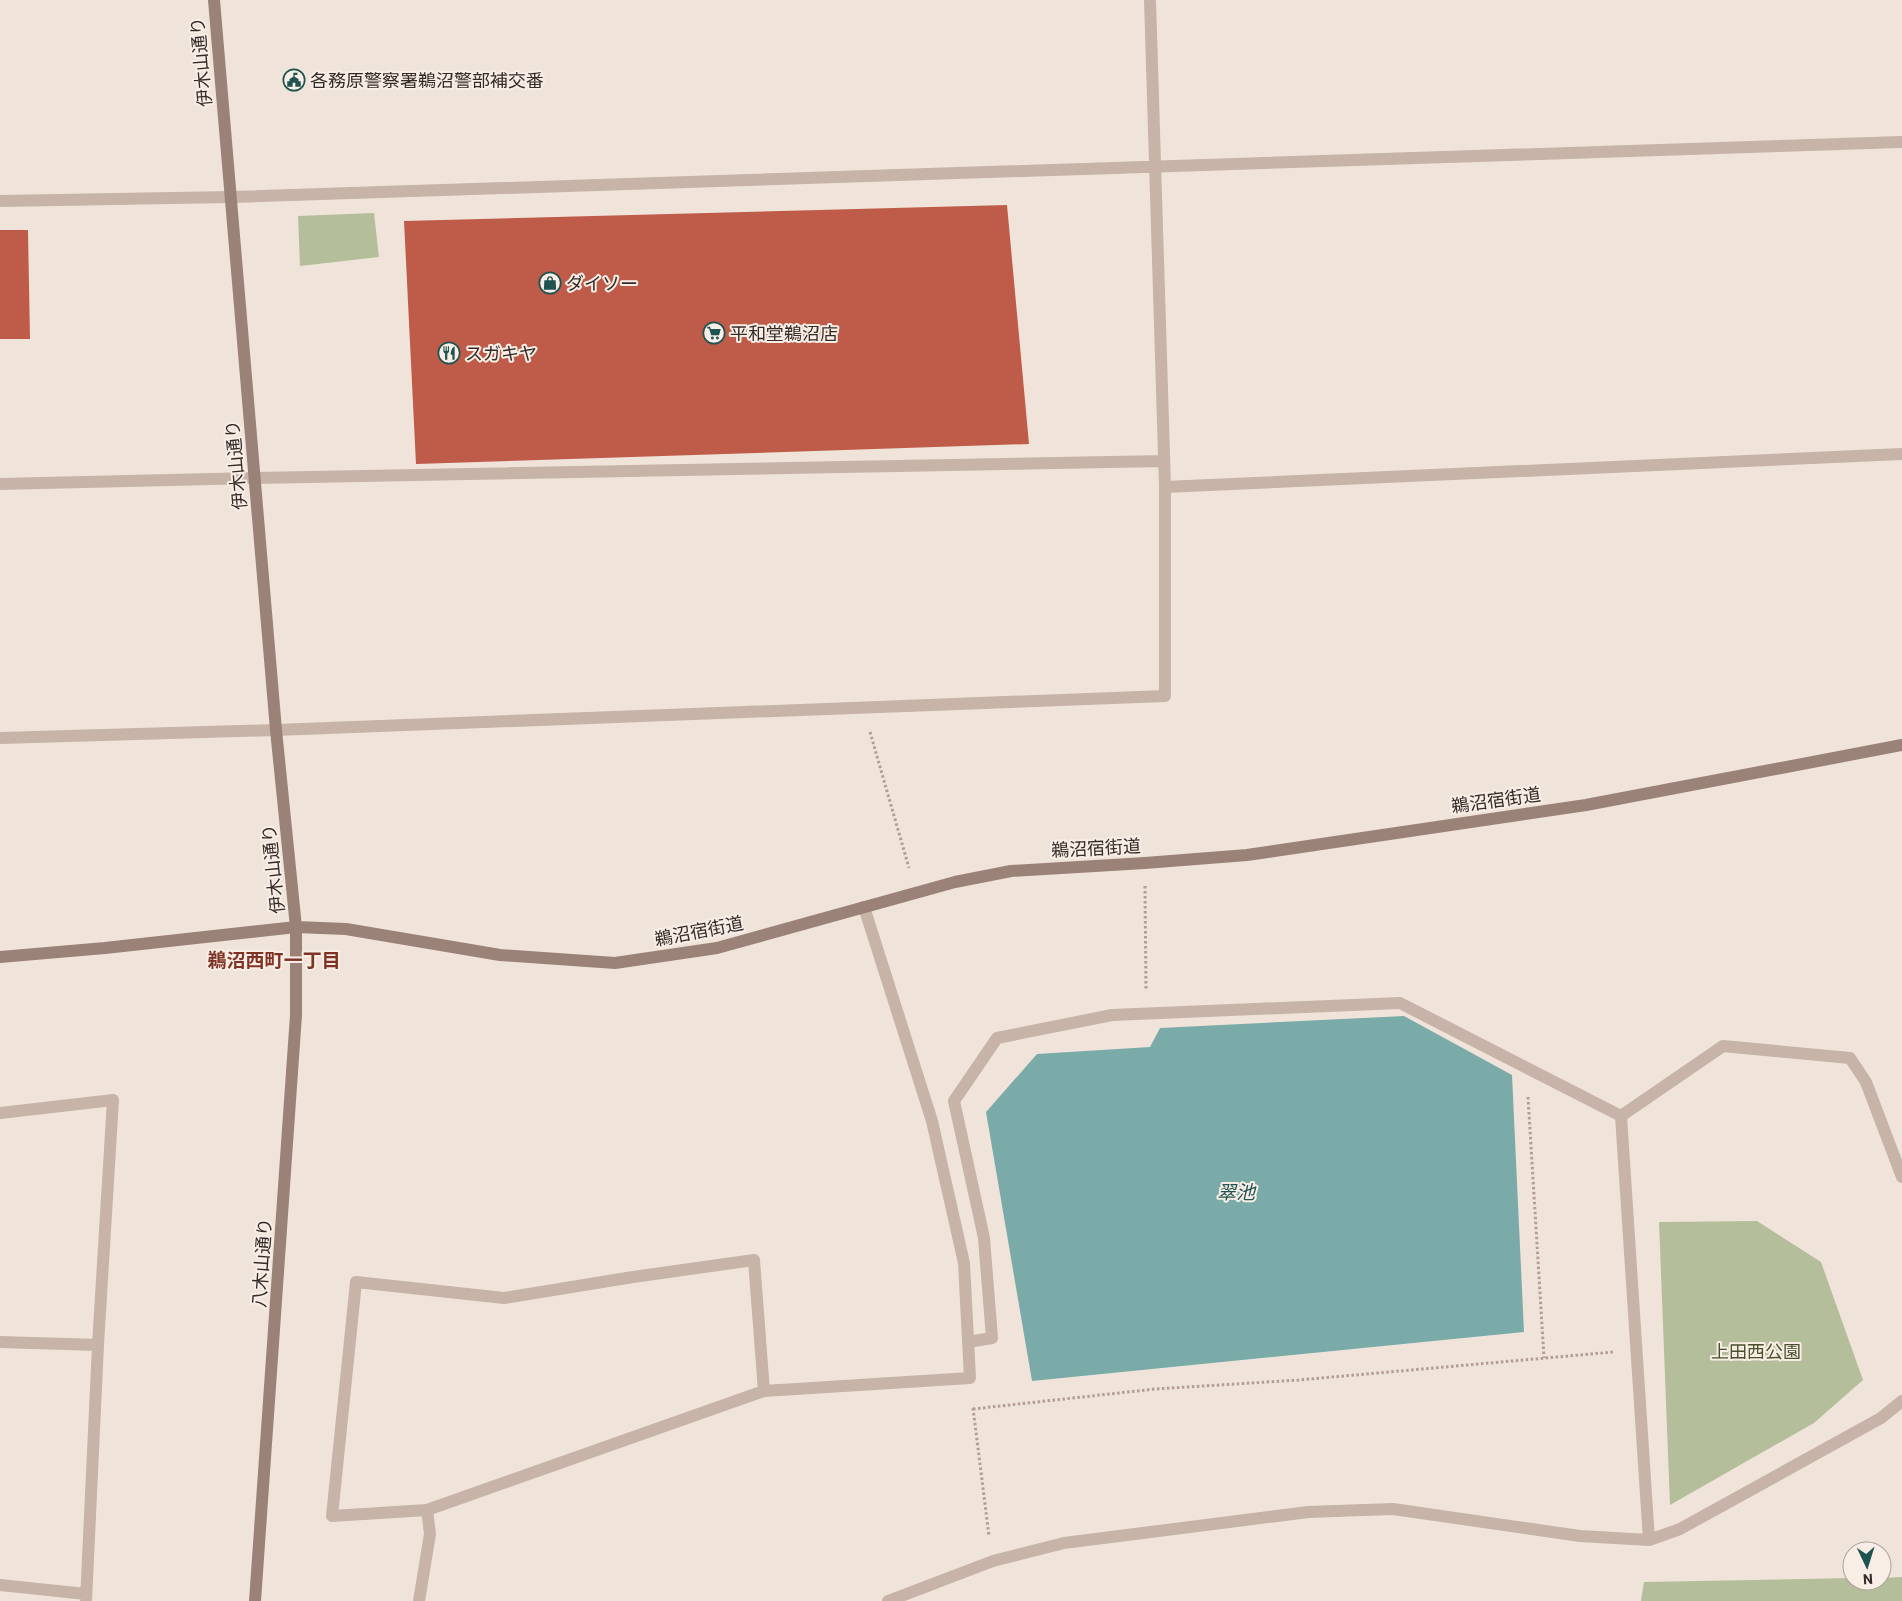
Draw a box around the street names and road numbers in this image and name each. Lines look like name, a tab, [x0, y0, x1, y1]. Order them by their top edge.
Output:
street label: 伊木山通り	[187, 16, 215, 108]
street label: 伊木山通り	[222, 419, 250, 511]
street label: 鵜沼宿街道	[1450, 783, 1542, 817]
street label: 伊木山通り	[258, 823, 288, 915]
street label: 鵜沼宿街道	[1051, 835, 1141, 861]
street label: 鵜沼宿街道	[653, 912, 745, 950]
street label: 八木山通り	[248, 1217, 276, 1309]

